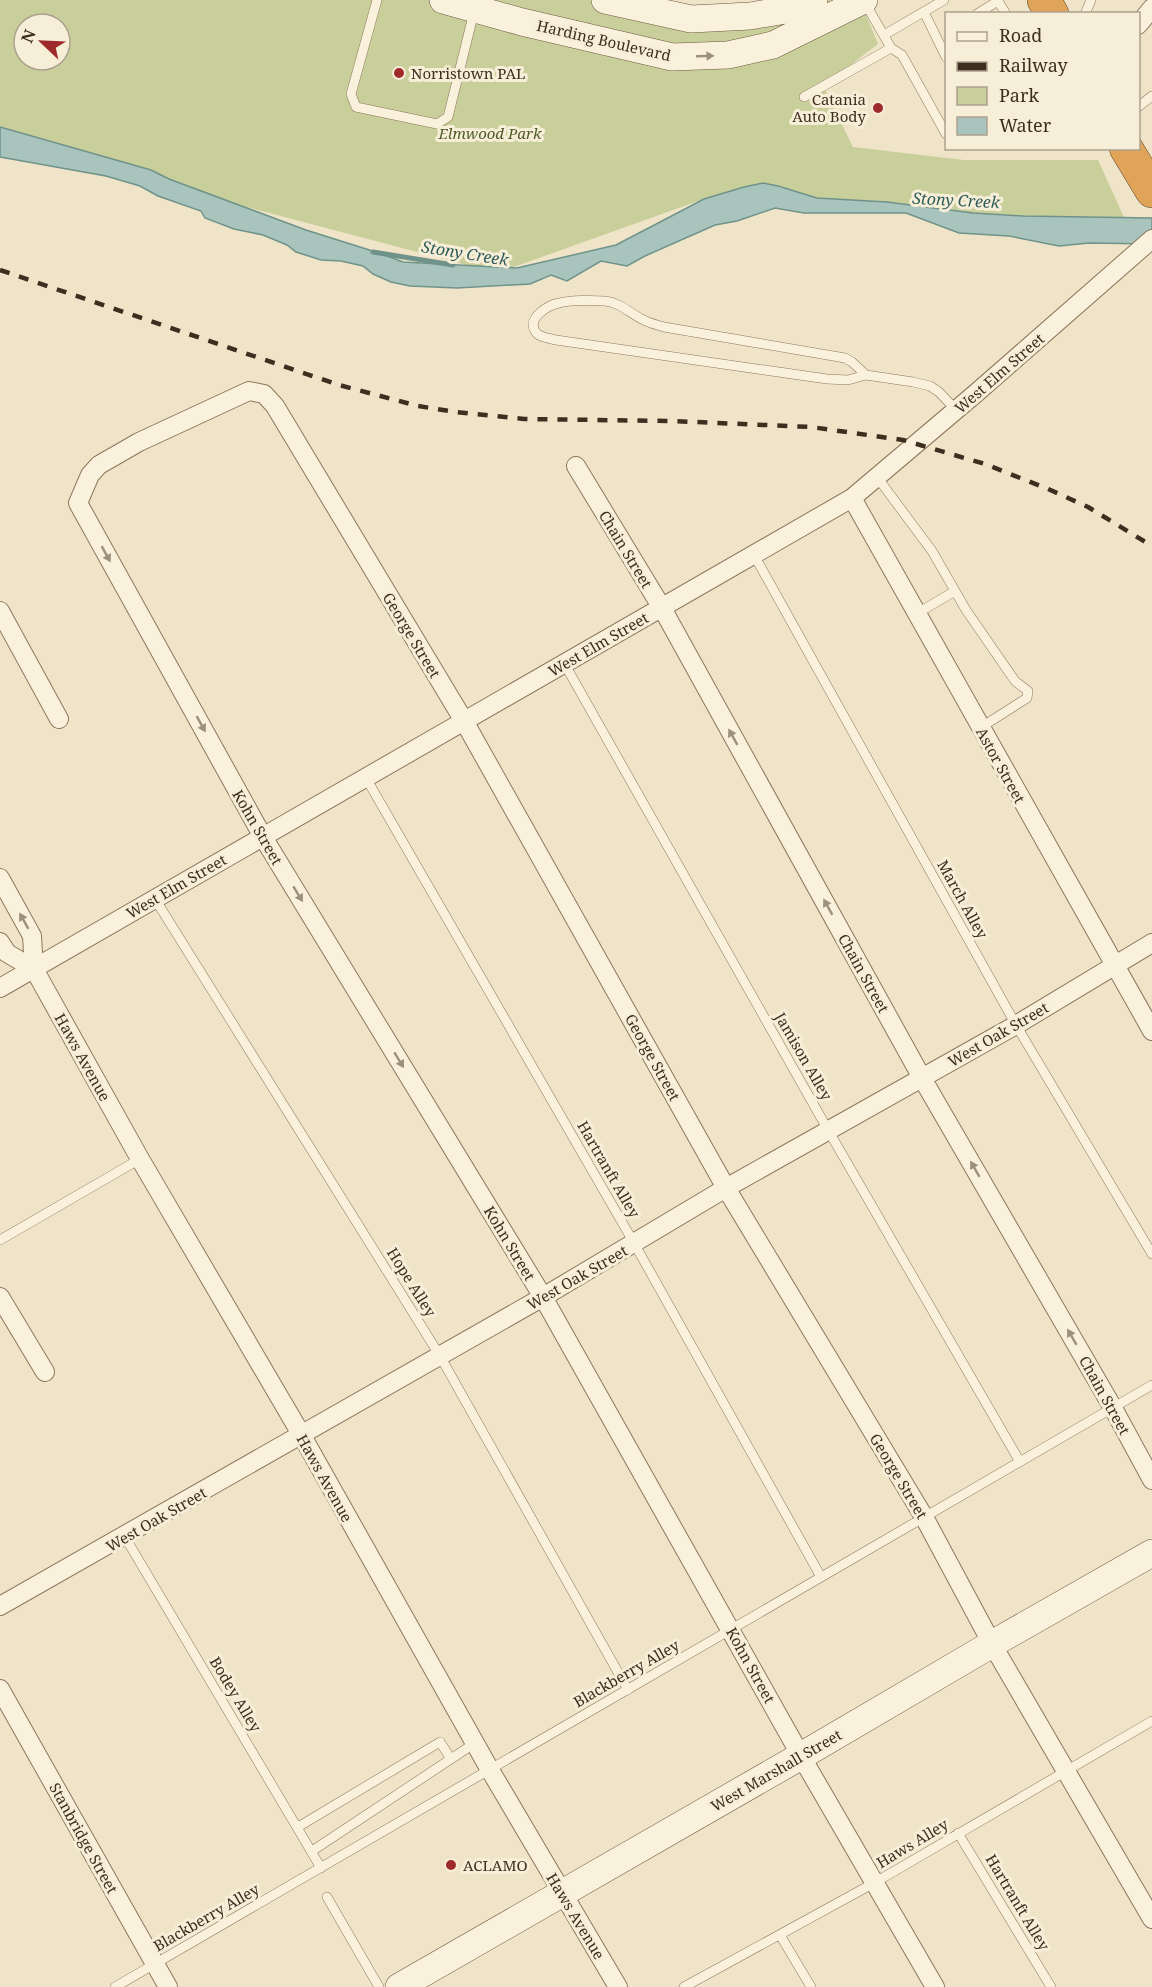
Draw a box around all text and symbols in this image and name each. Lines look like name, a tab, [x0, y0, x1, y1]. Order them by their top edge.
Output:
north arrow	[12, 12, 72, 72]
legend	[945, 12, 1140, 150]
street label: Harding Boulevard	[535, 15, 673, 65]
text: Road	[999, 23, 1042, 47]
text: N	[16, 26, 41, 46]
one-way arrow	[695, 51, 714, 61]
text: Railway	[999, 53, 1069, 77]
place label: Norristown PAL	[411, 63, 525, 83]
marker: Norristown PAL	[392, 66, 406, 80]
text: Park	[999, 83, 1039, 107]
place label: Catania Auto Body	[792, 89, 867, 126]
marker: Catania Auto Body	[871, 101, 885, 115]
text: Water	[999, 113, 1052, 137]
park label: Elmwood Park	[438, 123, 542, 143]
water label: Stony Creek	[912, 187, 1001, 213]
water label: Stony Creek	[420, 235, 511, 271]
street label: West Elm Street	[950, 328, 1048, 418]
street label: Chain Street	[595, 506, 657, 592]
one-way arrow	[101, 546, 111, 563]
street label: George Street	[379, 589, 445, 681]
street label: West Elm Street	[544, 607, 652, 681]
one-way arrow	[196, 716, 206, 733]
street label: Astor Street	[972, 723, 1030, 807]
one-way arrow	[728, 728, 738, 745]
street label: Kohn Street	[228, 786, 288, 868]
street label: West Elm Street	[122, 849, 230, 923]
street label: March Alley	[933, 856, 993, 942]
one-way arrow	[292, 886, 303, 902]
one-way arrow	[823, 898, 833, 915]
one-way arrow	[19, 912, 29, 929]
street label: Chain Street	[834, 930, 894, 1016]
street label: West Oak Street	[944, 997, 1052, 1071]
street label: Jamison Alley	[770, 1008, 837, 1104]
street label: Haws Avenue	[51, 1009, 115, 1105]
street label: George Street	[621, 1010, 685, 1104]
one-way arrow	[393, 1052, 404, 1068]
street label: Hartranft Alley	[573, 1117, 645, 1222]
one-way arrow	[970, 1160, 980, 1177]
street label: Kohn Street	[480, 1202, 540, 1284]
street label: West Oak Street	[523, 1240, 631, 1314]
street label: Hope Alley	[383, 1244, 441, 1321]
one-way arrow	[1067, 1329, 1077, 1346]
street label: Chain Street	[1075, 1352, 1135, 1438]
street label: Haws Avenue	[293, 1430, 357, 1526]
street label: George Street	[866, 1430, 932, 1522]
street label: West Oak Street	[102, 1482, 210, 1556]
street label: Kohn Street	[722, 1624, 780, 1706]
street label: Blackberry Alley	[569, 1634, 683, 1711]
street label: Bodey Alley	[206, 1653, 267, 1736]
street label: West Marshall Street	[707, 1724, 845, 1816]
street label: Stanbridge Street	[45, 1779, 123, 1897]
street label: Haws Alley	[872, 1813, 952, 1872]
street label: Hartranft Alley	[981, 1850, 1055, 1954]
place label: ACLAMO	[463, 1855, 528, 1875]
marker: ACLAMO	[444, 1858, 458, 1872]
street label: Haws Avenue	[542, 1869, 610, 1963]
street label: Blackberry Alley	[149, 1878, 263, 1955]

